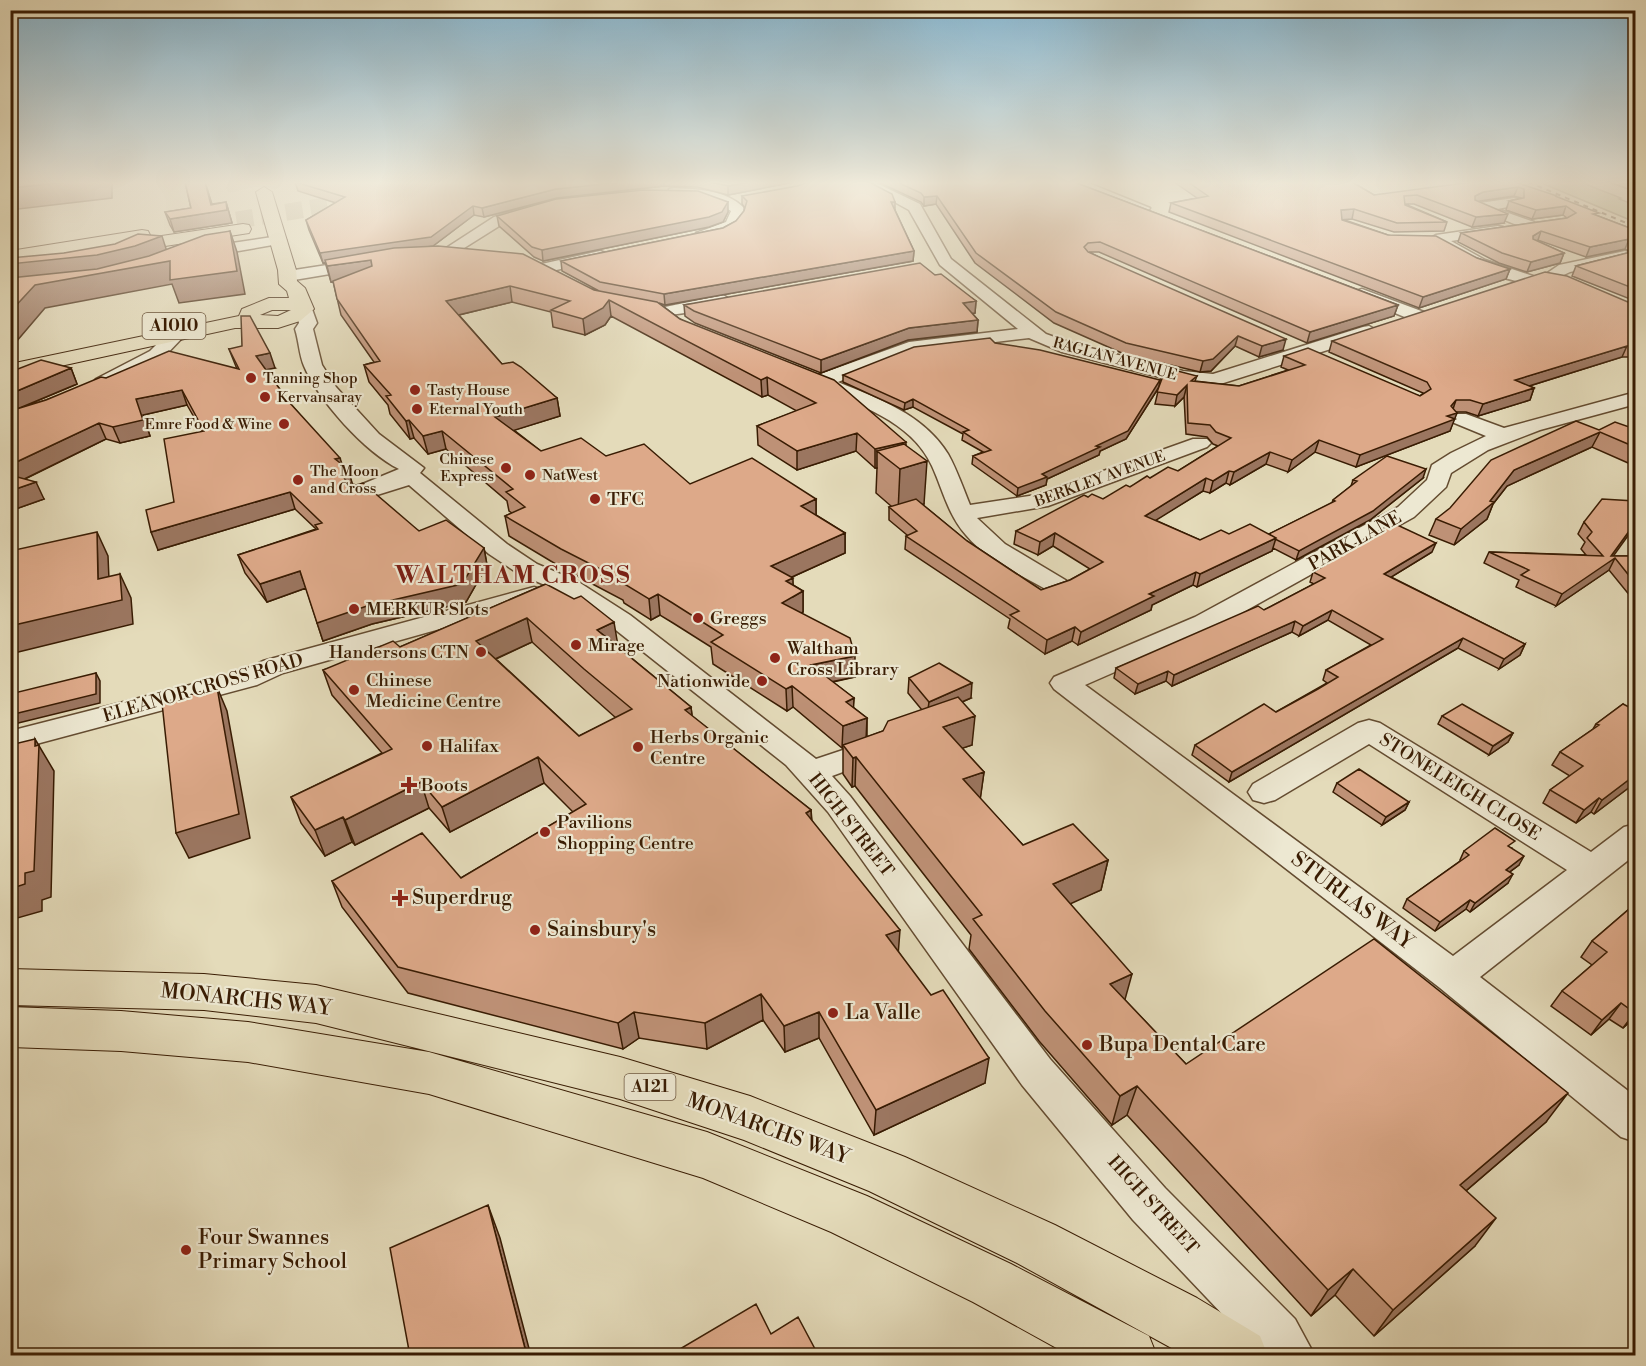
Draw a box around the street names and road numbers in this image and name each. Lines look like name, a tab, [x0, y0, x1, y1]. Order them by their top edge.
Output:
road number: A1010	[142, 313, 206, 339]
street label: RAGLAN AVENUE	[1051, 333, 1179, 385]
street label: BERKLEY AVENUE	[1031, 447, 1168, 512]
street label: PARK LANE	[1304, 506, 1406, 576]
street label: ELEANOR CROSS ROAD	[100, 648, 306, 728]
street label: STONELEIGH CLOSE	[1375, 728, 1545, 846]
street label: HIGH STREET	[803, 769, 899, 882]
street label: STURLAS WAY	[1286, 846, 1419, 956]
street label: MONARCHS WAY	[159, 978, 334, 1022]
road number: A121	[624, 1074, 676, 1100]
street label: MONARCHS WAY	[683, 1087, 854, 1171]
street label: HIGH STREET	[1103, 1151, 1204, 1259]

